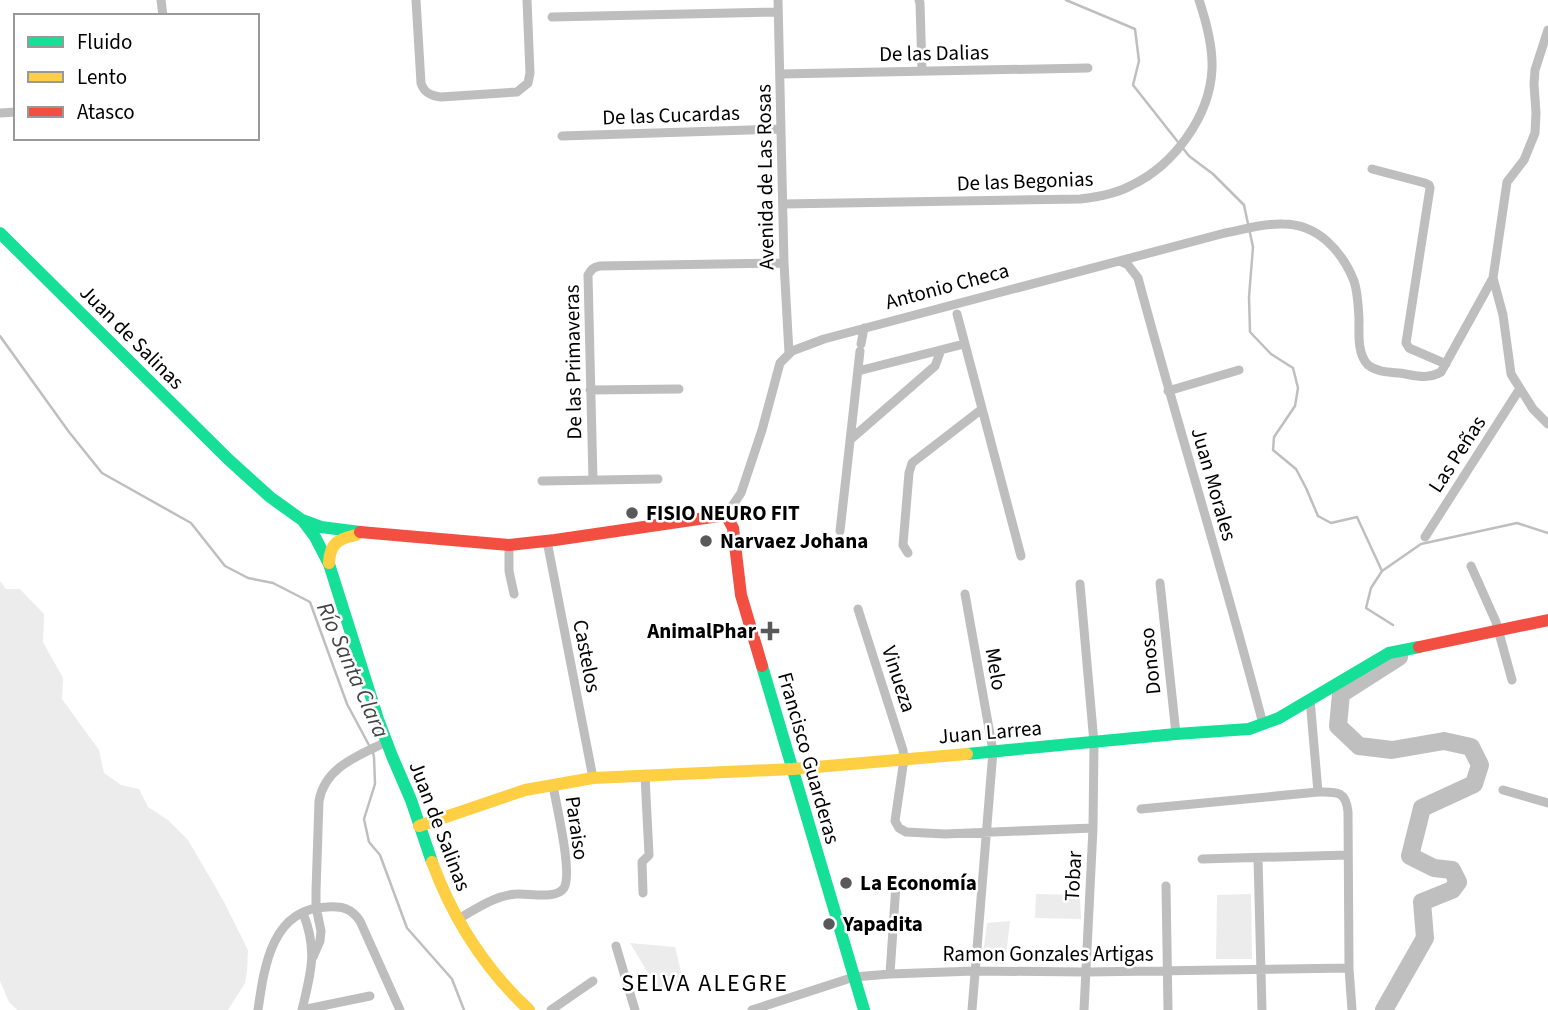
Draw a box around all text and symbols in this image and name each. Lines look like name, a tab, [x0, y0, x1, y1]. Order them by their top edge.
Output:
legend	[14, 14, 259, 140]
text: Fluido	[77, 27, 132, 57]
street label: De las Dalias	[879, 37, 989, 69]
text: Lento	[77, 62, 127, 92]
street label: Avenida de Las Rosas	[748, 84, 782, 270]
text: Atasco	[77, 97, 135, 127]
street label: De las Cucardas	[602, 98, 741, 132]
street label: De las Begonias	[956, 164, 1094, 198]
street label: Antonio Checa	[882, 255, 1012, 317]
street label: Juan de Salinas	[73, 278, 191, 396]
street label: De las Primaveras	[557, 284, 589, 440]
street label: Las Peñas	[1421, 409, 1493, 498]
street label: Juan Morales	[1184, 424, 1245, 544]
place label: FISIO NEURO FIT	[646, 498, 800, 528]
marker: FISIO NEURO FIT	[624, 505, 640, 521]
place label: Narvaez Johana	[720, 526, 868, 556]
marker: Narvaez Johana	[698, 533, 714, 549]
water label: Río Santa Clara	[308, 597, 398, 743]
place label: AnimalPhar	[646, 616, 757, 646]
street label: Castelos	[565, 617, 609, 695]
marker: AnimalPhar	[762, 623, 778, 639]
street label: Donoso	[1132, 626, 1168, 696]
street label: Vinueza	[874, 642, 924, 716]
street label: Melo	[978, 646, 1014, 692]
street label: Francisco Guarderas	[770, 669, 848, 848]
street label: Juan Larrea	[937, 713, 1043, 751]
street label: Juan de Salinas	[401, 757, 479, 896]
street label: Paraiso	[558, 794, 596, 862]
street label: Tobar	[1057, 849, 1089, 902]
place label: La Economía	[860, 868, 977, 898]
marker: La Economía	[838, 875, 854, 891]
place label: Yapadita	[842, 909, 923, 939]
marker: Yapadita	[821, 916, 837, 932]
street label: Ramon Gonzales Artigas	[942, 939, 1154, 969]
district label: SELVA ALEGRE	[621, 966, 789, 1001]

